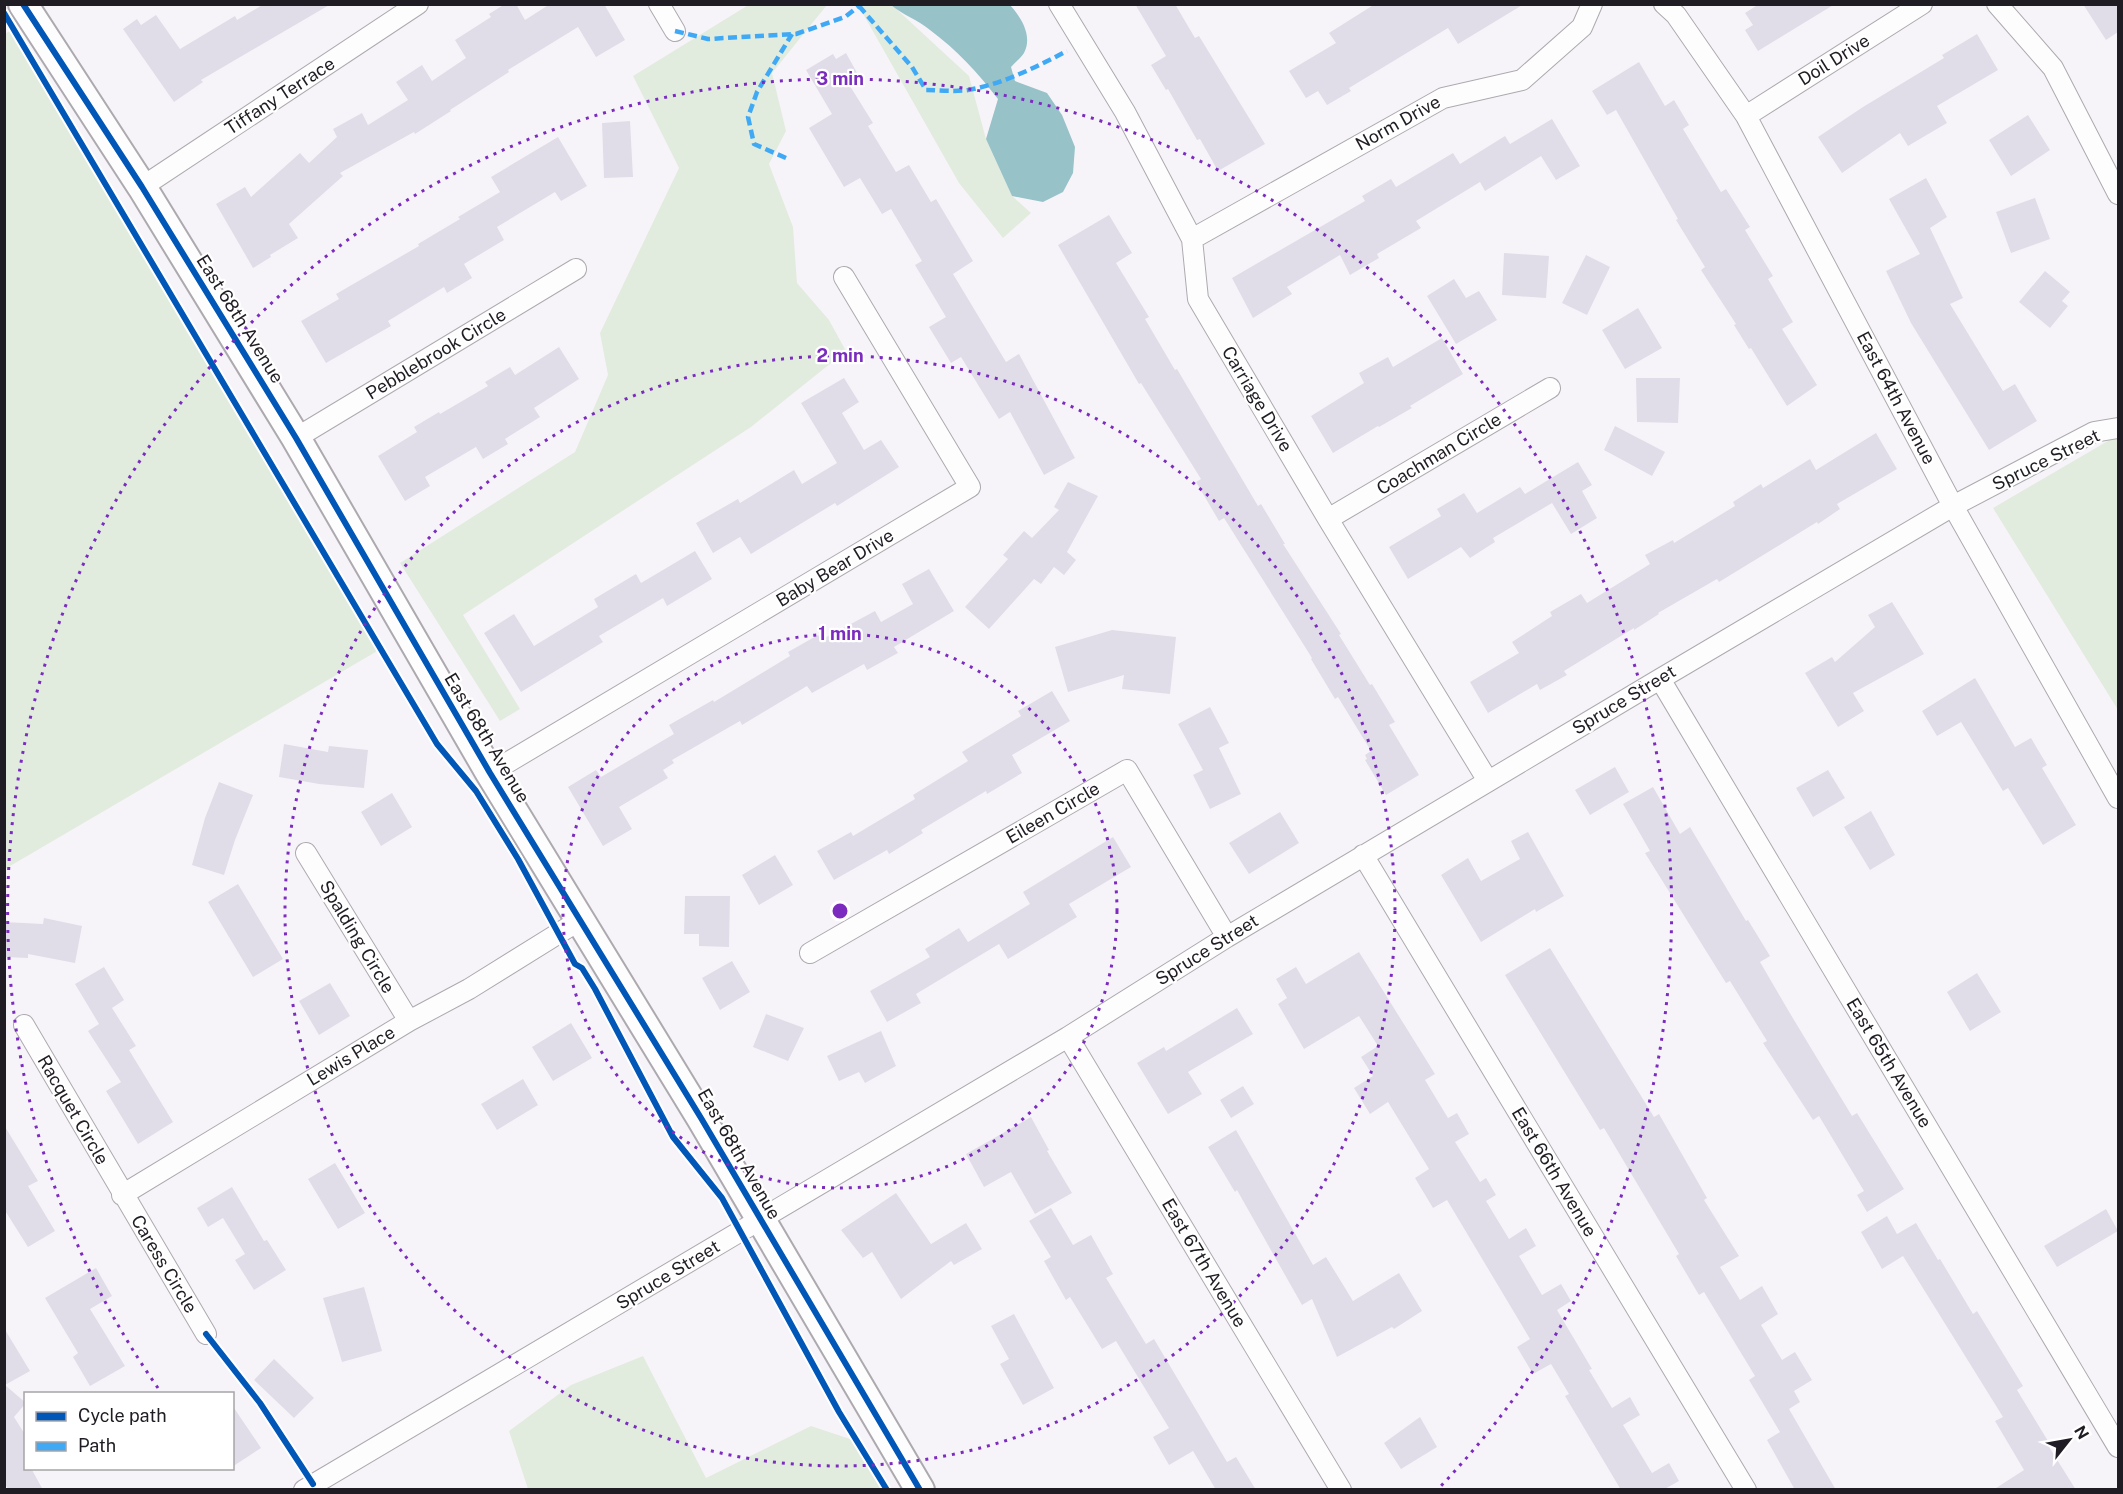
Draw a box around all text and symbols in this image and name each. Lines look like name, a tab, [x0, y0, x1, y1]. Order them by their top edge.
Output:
street label: Doil Drive	[1794, 29, 1873, 90]
street label: Tiffany Terrace	[221, 52, 338, 139]
text: 3 min	[816, 68, 864, 89]
street label: Norm Drive	[1352, 91, 1444, 154]
street label: East 68th Avenue	[192, 251, 288, 387]
street label: Pebblebrook Circle	[362, 304, 509, 404]
street label: East 64th Avenue	[1853, 328, 1940, 468]
street label: Carriage Drive	[1218, 342, 1297, 455]
text: 2 min	[816, 345, 864, 366]
street label: Coachman Circle	[1373, 408, 1505, 499]
street label: Spruce Street	[1989, 424, 2103, 495]
street label: Baby Bear Drive	[772, 524, 897, 611]
text: 1 min	[818, 623, 862, 644]
street label: Spruce Street	[1568, 660, 1679, 739]
street label: East 68th Avenue	[440, 669, 534, 806]
street label: Eileen Circle	[1002, 777, 1103, 848]
street label: Spalding Circle	[316, 877, 399, 997]
centre of rings	[830, 901, 850, 921]
street label: Spruce Street	[1152, 910, 1262, 989]
street label: East 65th Avenue	[1842, 994, 1936, 1131]
street label: Lewis Place	[303, 1021, 398, 1090]
street label: Racquet Circle	[34, 1051, 113, 1168]
street label: East 68th Avenue	[693, 1085, 785, 1223]
street label: East 66th Avenue	[1508, 1103, 1601, 1240]
street label: East 67th Avenue	[1158, 1195, 1251, 1331]
street label: Caress Circle	[127, 1211, 202, 1317]
street label: Spruce Street	[612, 1235, 723, 1314]
legend	[24, 1392, 234, 1470]
text: Cycle path	[78, 1405, 167, 1426]
north arrow	[2039, 1410, 2099, 1470]
text: N	[2070, 1422, 2093, 1443]
text: Path	[78, 1435, 116, 1456]

